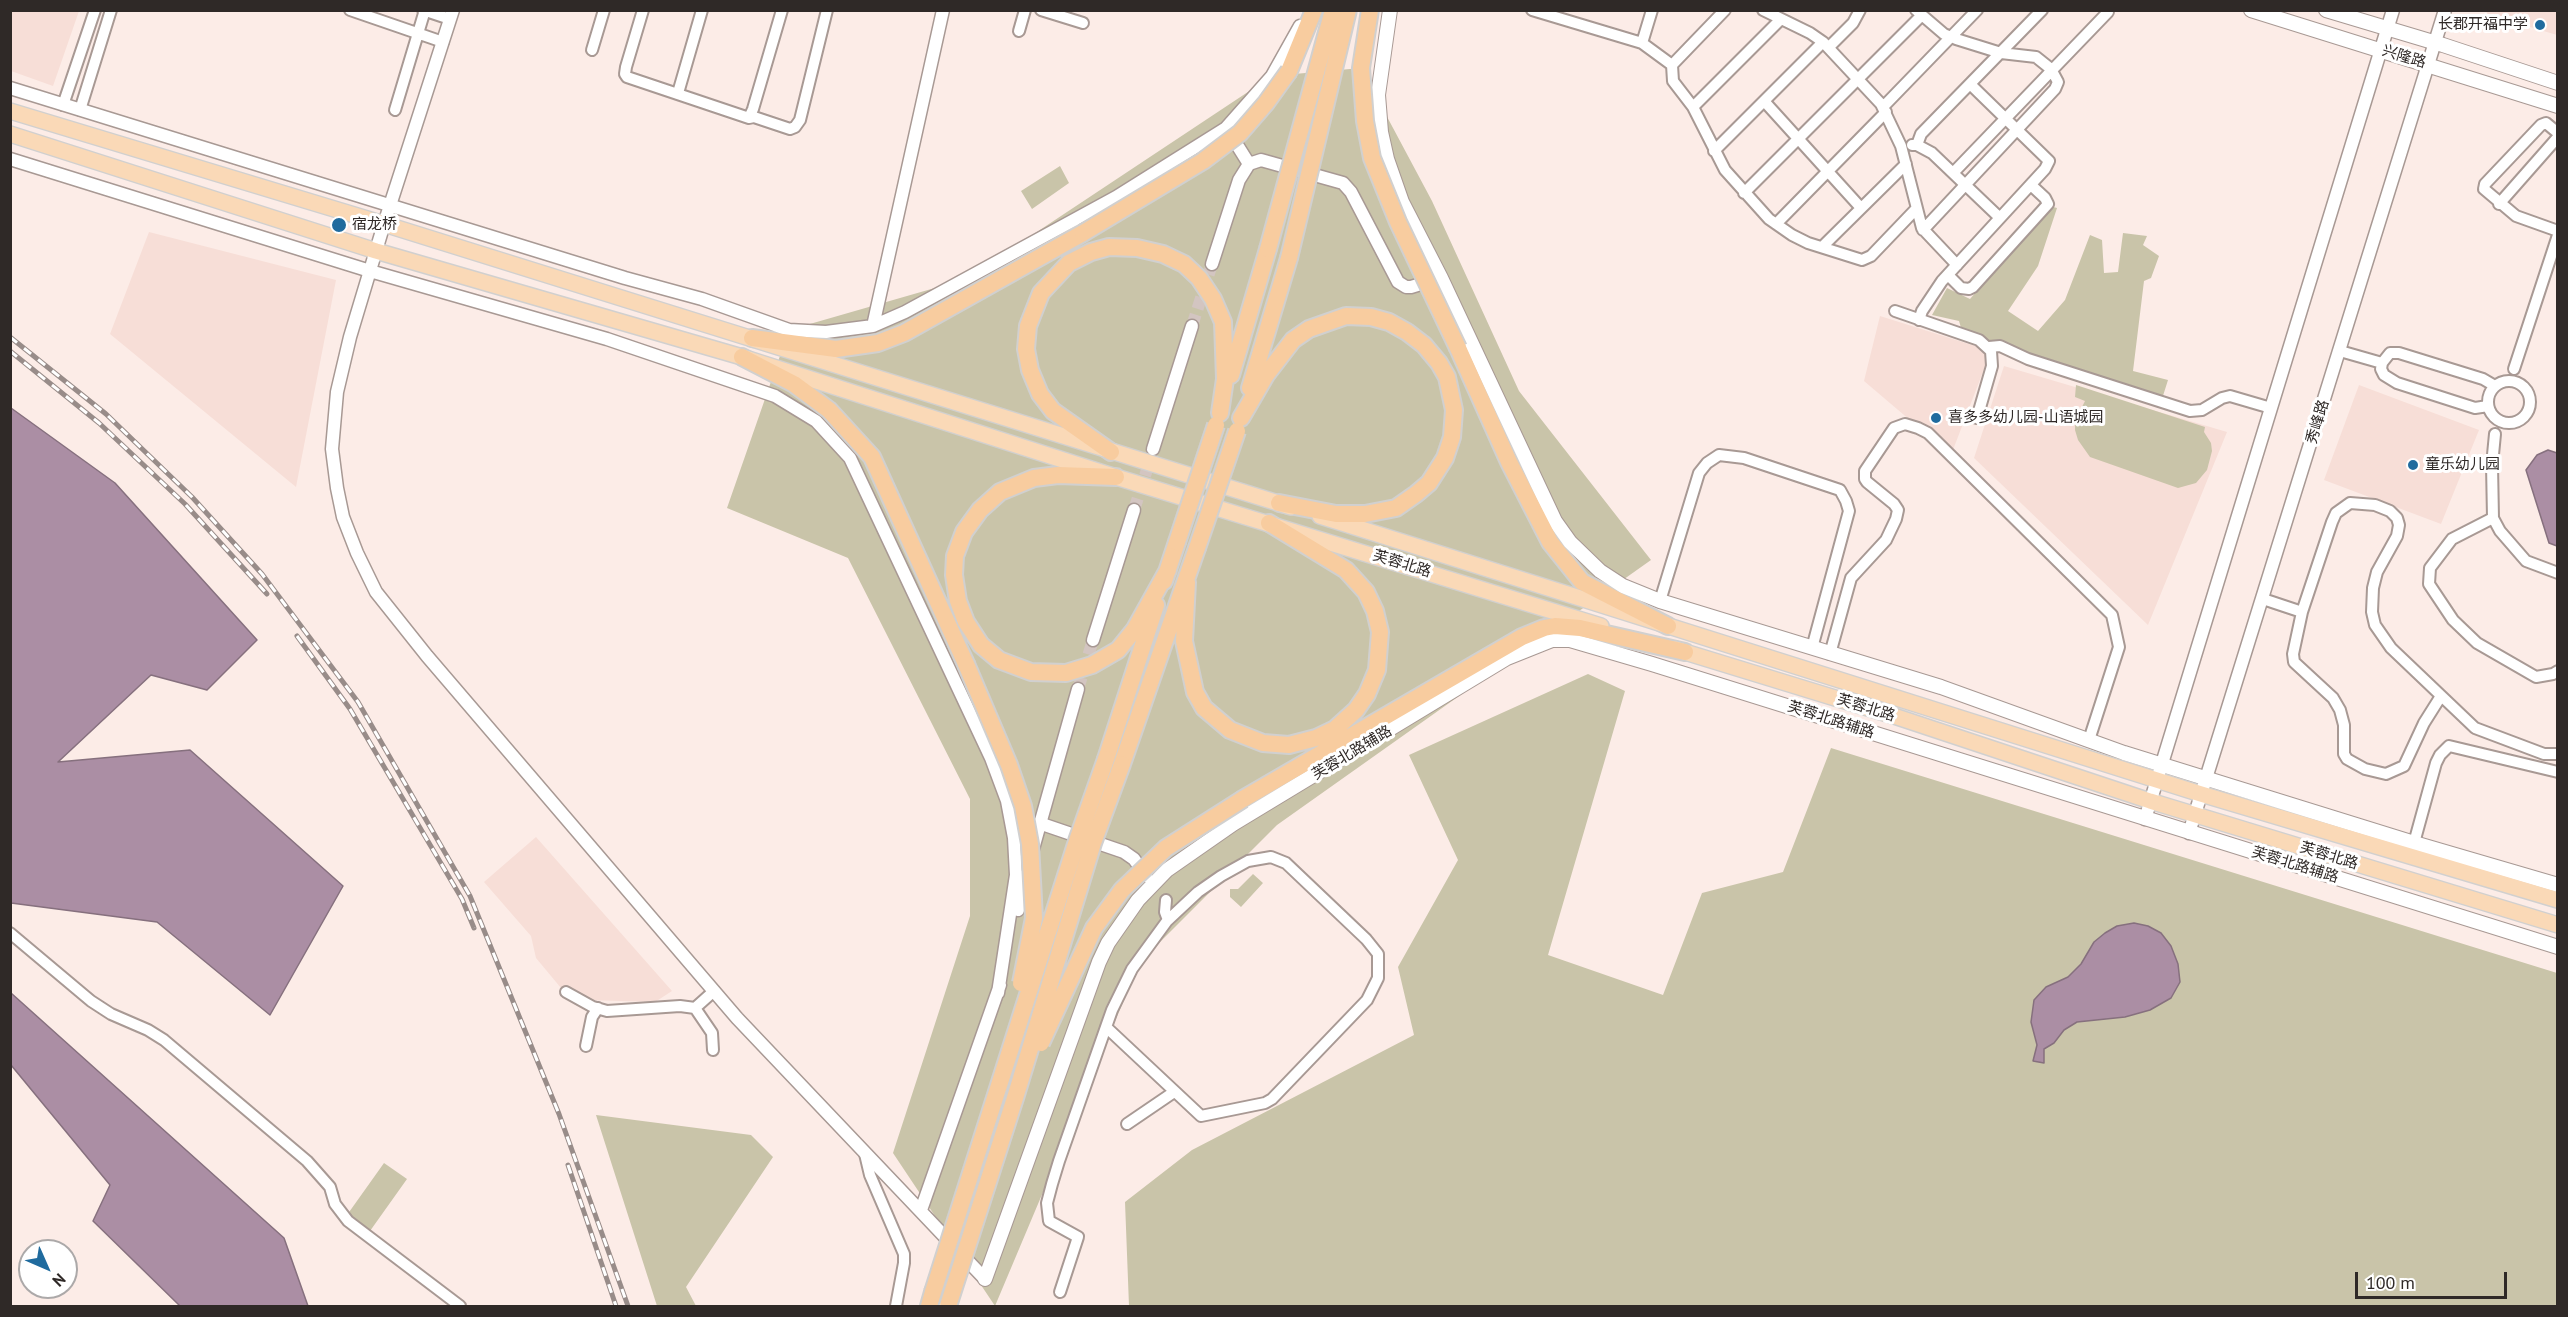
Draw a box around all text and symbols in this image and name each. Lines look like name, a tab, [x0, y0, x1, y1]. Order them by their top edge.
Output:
place label: 长郡开福中学	[2438, 16, 2528, 34]
marker: 长郡开福中学	[2533, 18, 2547, 32]
street label: 兴隆路	[2380, 42, 2428, 72]
marker: 宿龙桥	[330, 216, 348, 234]
place label: 宿龙桥	[352, 216, 397, 234]
street label: 秀峰路	[2303, 398, 2333, 446]
place label: 喜多多幼儿园-山语城园	[1948, 409, 2103, 427]
marker: 喜多多幼儿园-山语城园	[1929, 411, 1943, 425]
place label: 童乐幼儿园	[2425, 456, 2500, 474]
marker: 童乐幼儿园	[2406, 458, 2420, 472]
street label: 芙蓉北路	[1371, 547, 1433, 581]
street label: 芙蓉北路	[1835, 691, 1897, 725]
street label: 芙蓉北路辅路	[1785, 698, 1877, 742]
street label: 芙蓉北路辅路	[1309, 722, 1395, 784]
street label: 芙蓉北路	[2298, 839, 2360, 873]
street label: 芙蓉北路辅路	[2249, 843, 2341, 887]
north arrow	[18, 1239, 78, 1299]
scale bar	[2358, 1260, 2510, 1298]
text: N	[49, 1270, 70, 1291]
text: 100 m	[2366, 1271, 2415, 1294]

